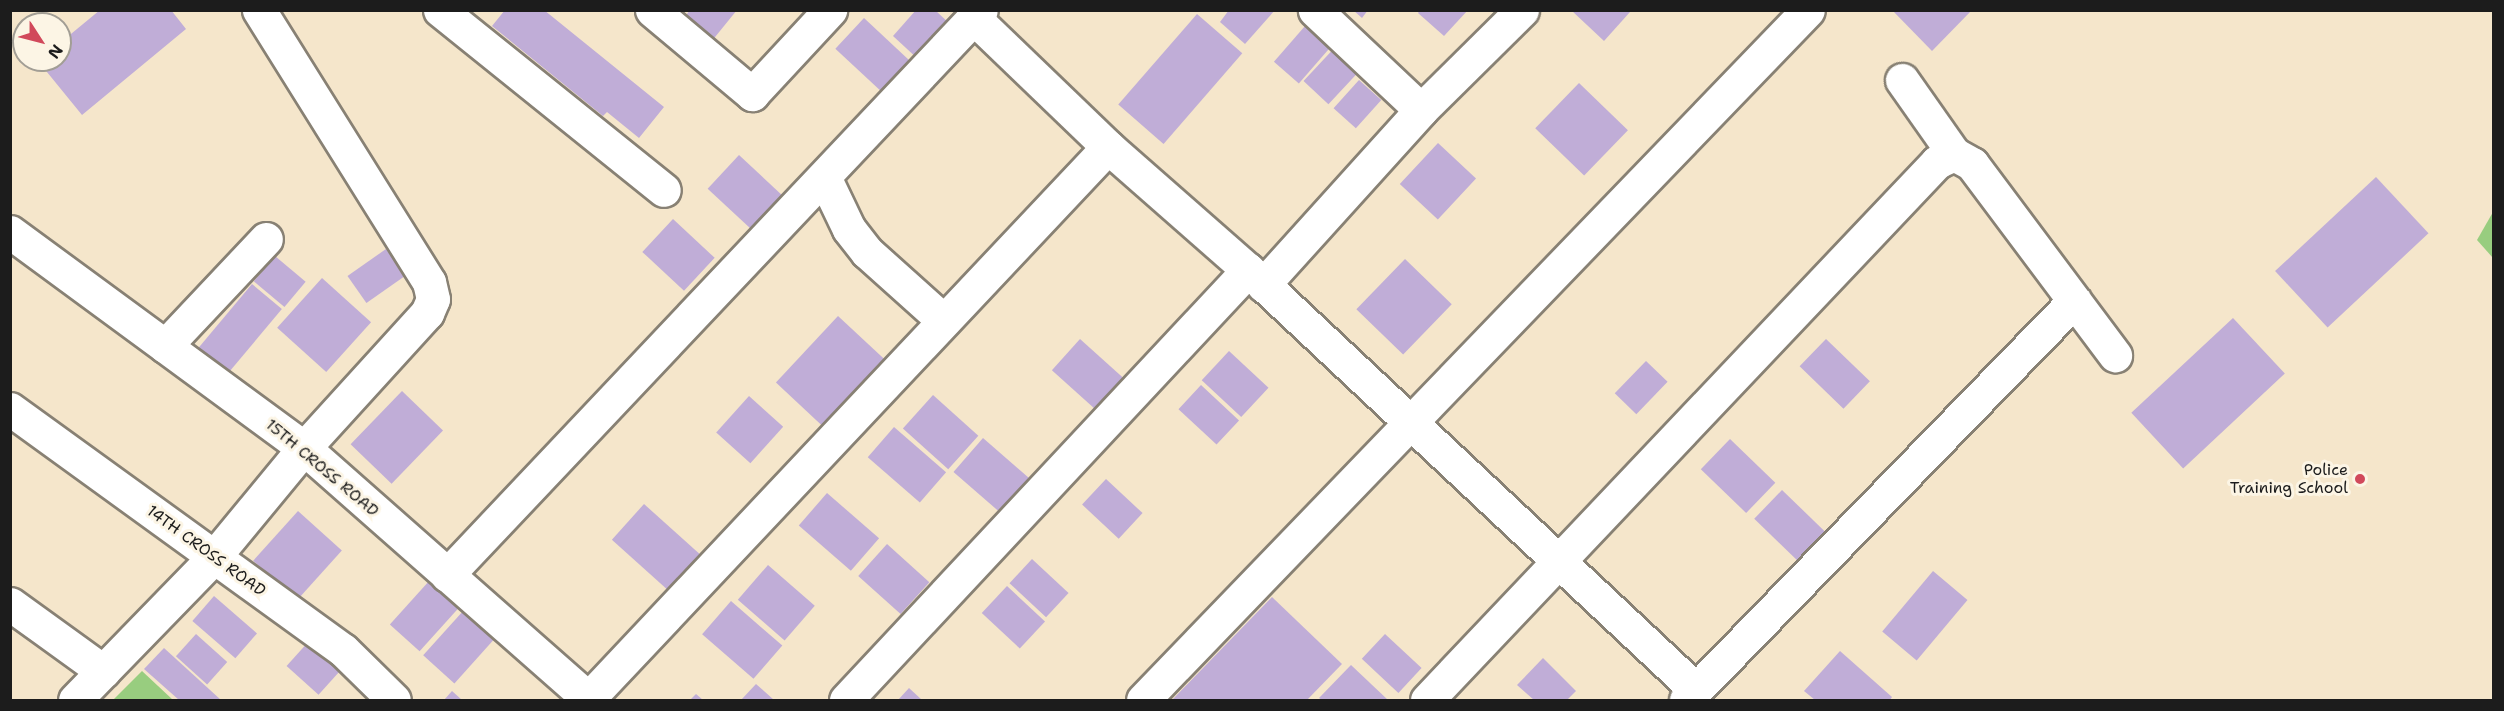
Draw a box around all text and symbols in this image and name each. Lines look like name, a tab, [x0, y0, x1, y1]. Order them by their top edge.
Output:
north arrow	[12, 12, 72, 72]
text: N	[43, 40, 68, 63]
street label: 15TH CROSS ROAD	[262, 415, 382, 521]
place label: Police Training School	[2230, 460, 2348, 498]
marker: Police Training School	[2353, 472, 2367, 486]
street label: 14TH CROSS ROAD	[143, 501, 269, 601]

